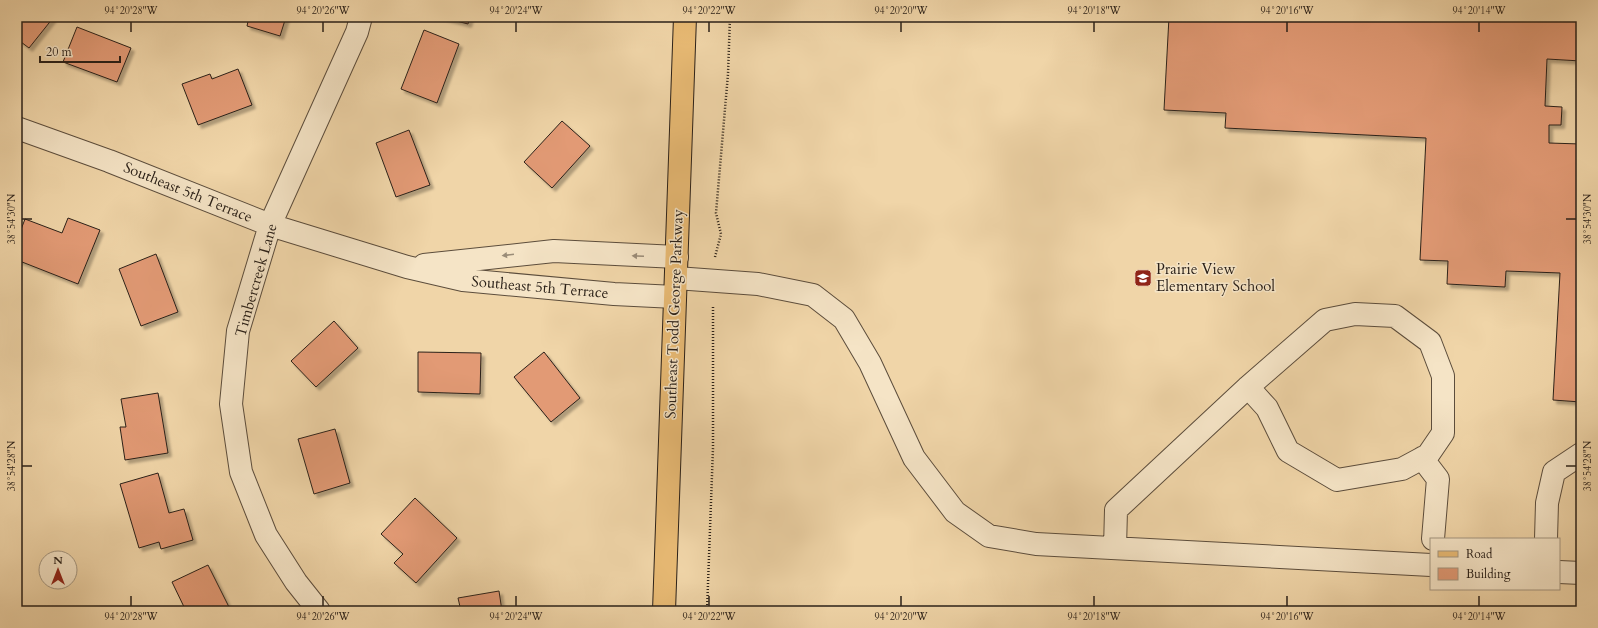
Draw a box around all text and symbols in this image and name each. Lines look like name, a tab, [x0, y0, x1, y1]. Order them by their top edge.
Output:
text: 94°20'28"W	[104, 4, 159, 18]
text: 94°20'26"W	[296, 4, 351, 18]
text: 94°20'24"W	[489, 4, 544, 18]
text: 94°20'22"W	[682, 4, 737, 18]
text: 94°20'20"W	[874, 4, 929, 18]
text: 94°20'18"W	[1067, 4, 1122, 18]
text: 94°20'16"W	[1260, 4, 1315, 18]
text: 94°20'14"W	[1452, 4, 1507, 18]
scale bar	[40, 38, 120, 64]
text: 20 m	[46, 44, 73, 60]
street label: Southeast 5th Terrace	[121, 157, 256, 227]
text: 38°54'30"N	[5, 193, 19, 244]
text: 38°54'30"N	[1581, 193, 1595, 244]
street label: Southeast Todd George Parkway	[660, 209, 688, 419]
street label: Timbercreek Lane	[230, 221, 282, 339]
one-way arrow	[502, 252, 514, 258]
one-way arrow	[632, 252, 644, 259]
place label: Prairie View Elementary School	[1156, 259, 1275, 296]
school or university icon: Prairie View Elementary School	[1133, 268, 1153, 288]
street label: Southeast 5th Terrace	[471, 271, 610, 303]
text: 38°54'28"N	[5, 440, 19, 491]
text: 38°54'28"N	[1581, 440, 1595, 491]
legend	[1430, 538, 1560, 590]
text: Road	[1466, 546, 1493, 562]
north arrow	[38, 550, 78, 590]
text: N	[53, 553, 63, 568]
text: Building	[1466, 566, 1511, 582]
text: 94°20'28"W	[104, 610, 159, 624]
text: 94°20'26"W	[296, 610, 351, 624]
text: 94°20'24"W	[489, 610, 544, 624]
text: 94°20'22"W	[682, 610, 737, 624]
text: 94°20'20"W	[874, 610, 929, 624]
text: 94°20'18"W	[1067, 610, 1122, 624]
text: 94°20'16"W	[1260, 610, 1315, 624]
text: 94°20'14"W	[1452, 610, 1507, 624]

